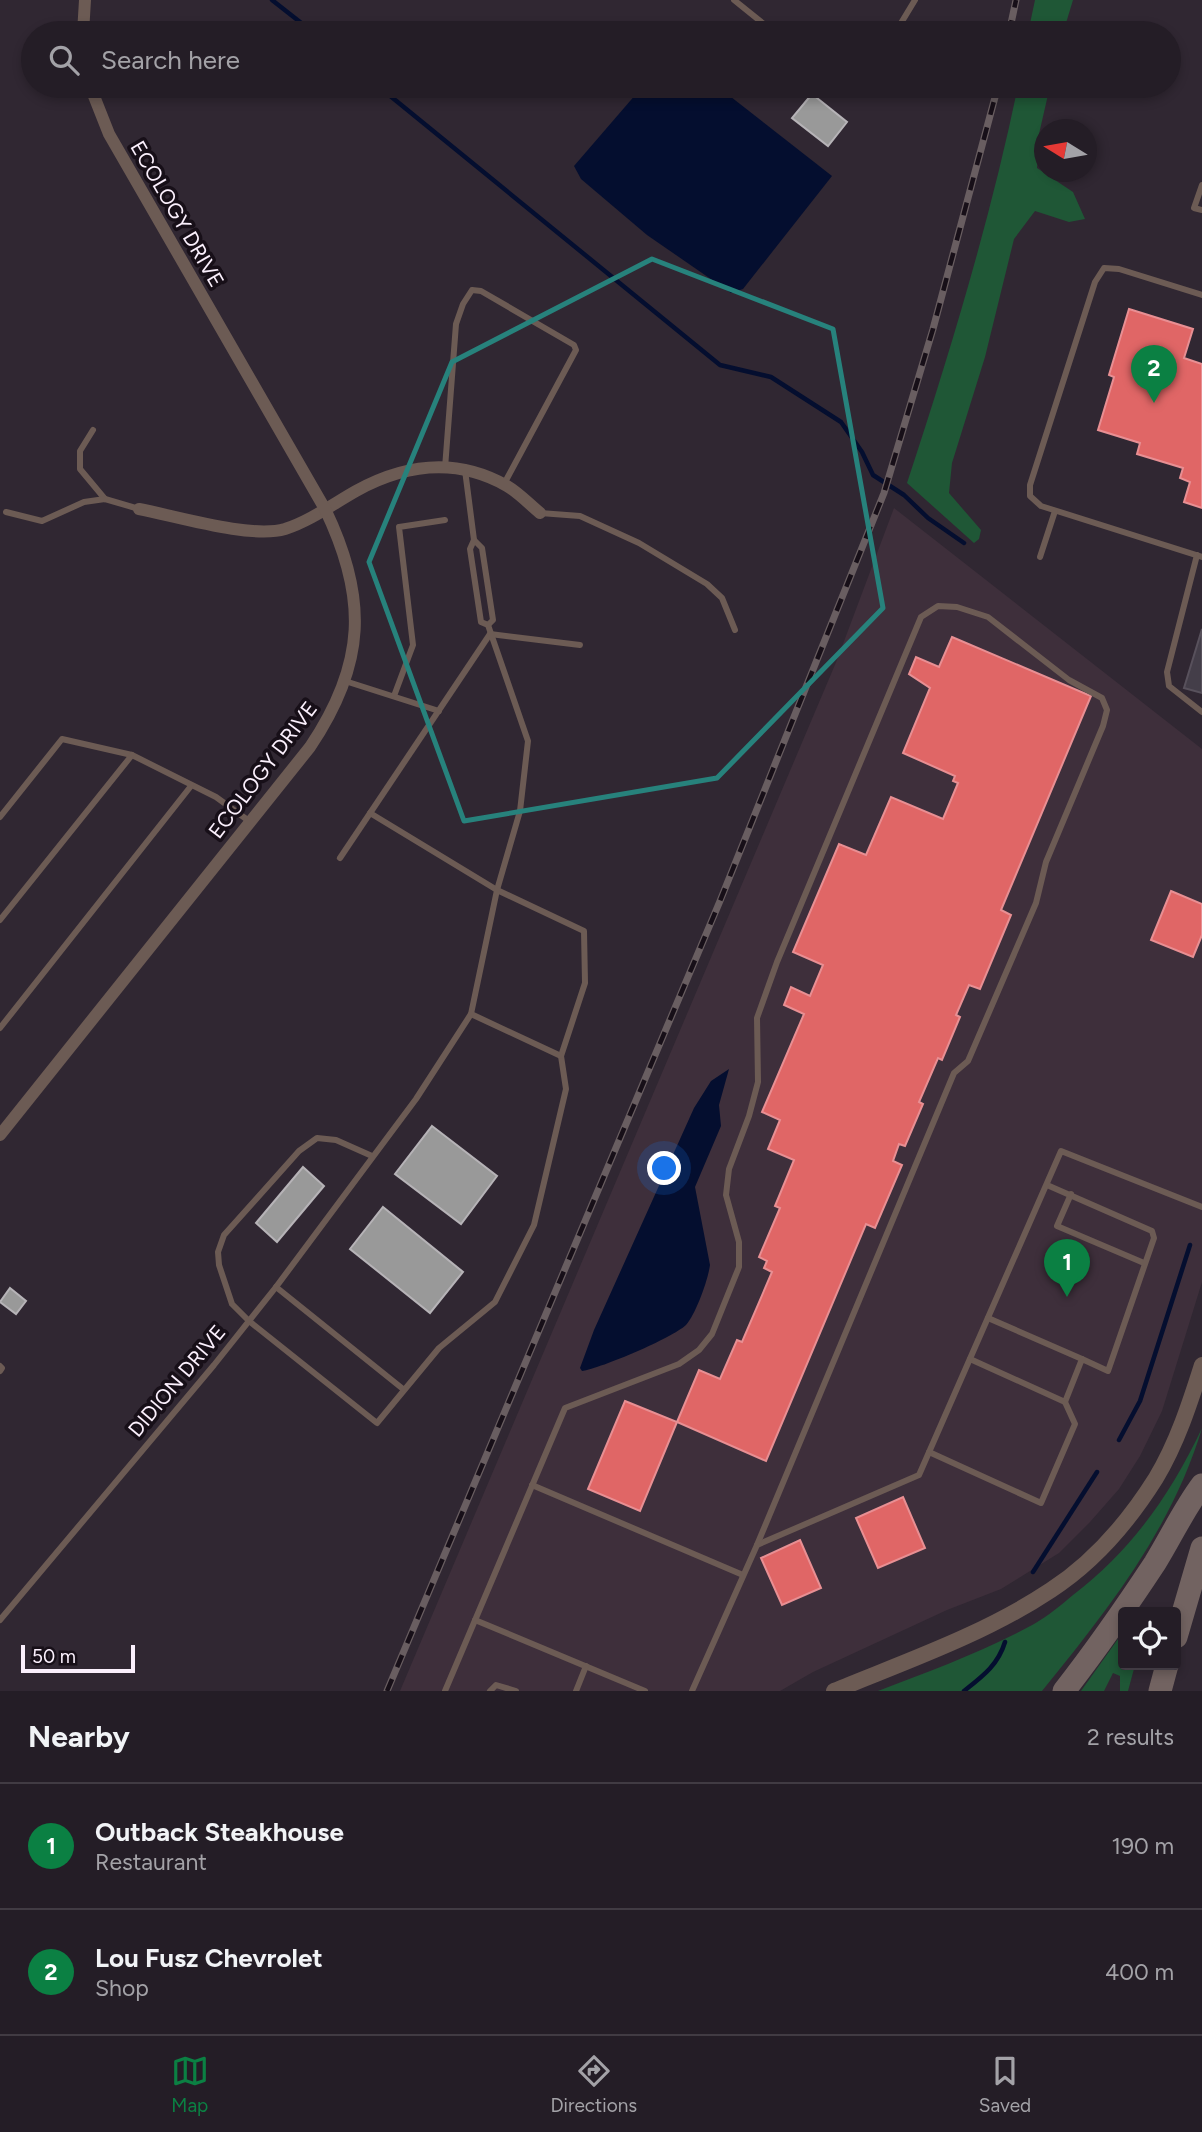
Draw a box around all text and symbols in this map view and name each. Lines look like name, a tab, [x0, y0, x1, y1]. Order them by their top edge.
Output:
search box	[21, 21, 1181, 98]
icon: search	[45, 41, 83, 79]
text: Search here	[101, 44, 240, 76]
north arrow	[1034, 119, 1097, 182]
street label: ECOLOGY DRIVE	[125, 136, 229, 291]
pin: 2	[1131, 345, 1177, 403]
street label: ECOLOGY DRIVE	[203, 696, 322, 843]
your location	[647, 1151, 681, 1185]
pin: 1	[1044, 1239, 1090, 1297]
street label: DIDION DRIVE	[123, 1320, 231, 1442]
map controls	[1118, 1607, 1181, 1670]
button: locate	[1118, 1607, 1181, 1670]
scale bar	[21, 1642, 135, 1674]
text: 50 m	[32, 1645, 76, 1668]
text: Nearby	[28, 1718, 130, 1755]
text: 2 results	[1087, 1723, 1174, 1751]
text: Outback Steakhouse	[95, 1816, 344, 1848]
text: 1	[46, 1832, 56, 1860]
text: 190 m	[1111, 1832, 1174, 1860]
text: Restaurant	[95, 1848, 207, 1876]
text: Lou Fusz Chevrolet	[95, 1942, 323, 1974]
text: 2	[44, 1958, 58, 1986]
text: 400 m	[1105, 1958, 1174, 1986]
text: Shop	[95, 1974, 149, 2002]
tab: Map	[171, 2052, 209, 2117]
tab: Directions	[550, 2052, 637, 2117]
tab: Saved	[979, 2052, 1031, 2117]

